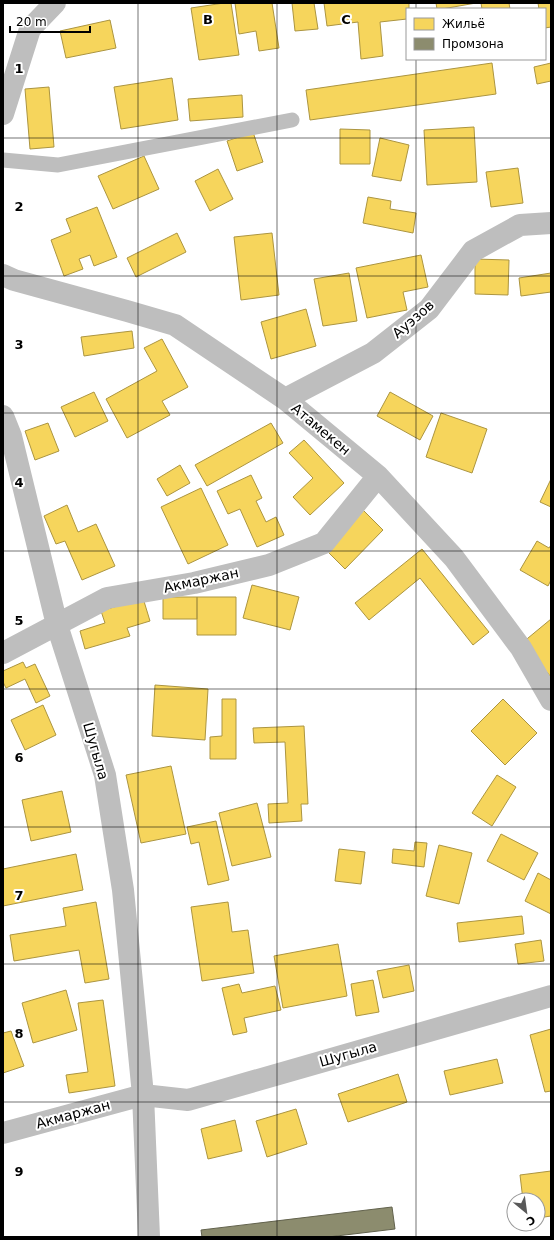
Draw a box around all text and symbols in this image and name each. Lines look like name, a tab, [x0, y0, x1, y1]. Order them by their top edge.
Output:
scale bar	[10, 8, 90, 34]
legend	[406, 8, 546, 60]
text: B	[203, 12, 213, 27]
text: C	[341, 12, 351, 27]
text: 20 m	[16, 15, 47, 29]
text: Жильё	[442, 17, 485, 31]
text: Промзона	[442, 37, 504, 51]
text: 1	[14, 61, 24, 76]
text: 2	[14, 199, 24, 214]
street label: Ауэзов	[389, 297, 437, 341]
text: 3	[14, 337, 24, 352]
street label: Атамекен	[288, 400, 354, 458]
text: 4	[14, 475, 24, 490]
street label: Акмаржан	[162, 564, 240, 596]
text: 5	[14, 613, 24, 628]
street label: Шугыла	[80, 720, 112, 782]
text: 6	[14, 750, 24, 765]
text: 7	[14, 888, 24, 903]
text: 8	[14, 1026, 24, 1041]
street label: Шугыла	[317, 1038, 379, 1070]
street label: Акмаржан	[34, 1096, 112, 1132]
text: 9	[14, 1164, 24, 1179]
north arrow	[506, 1192, 546, 1232]
text: С	[524, 1213, 537, 1228]

